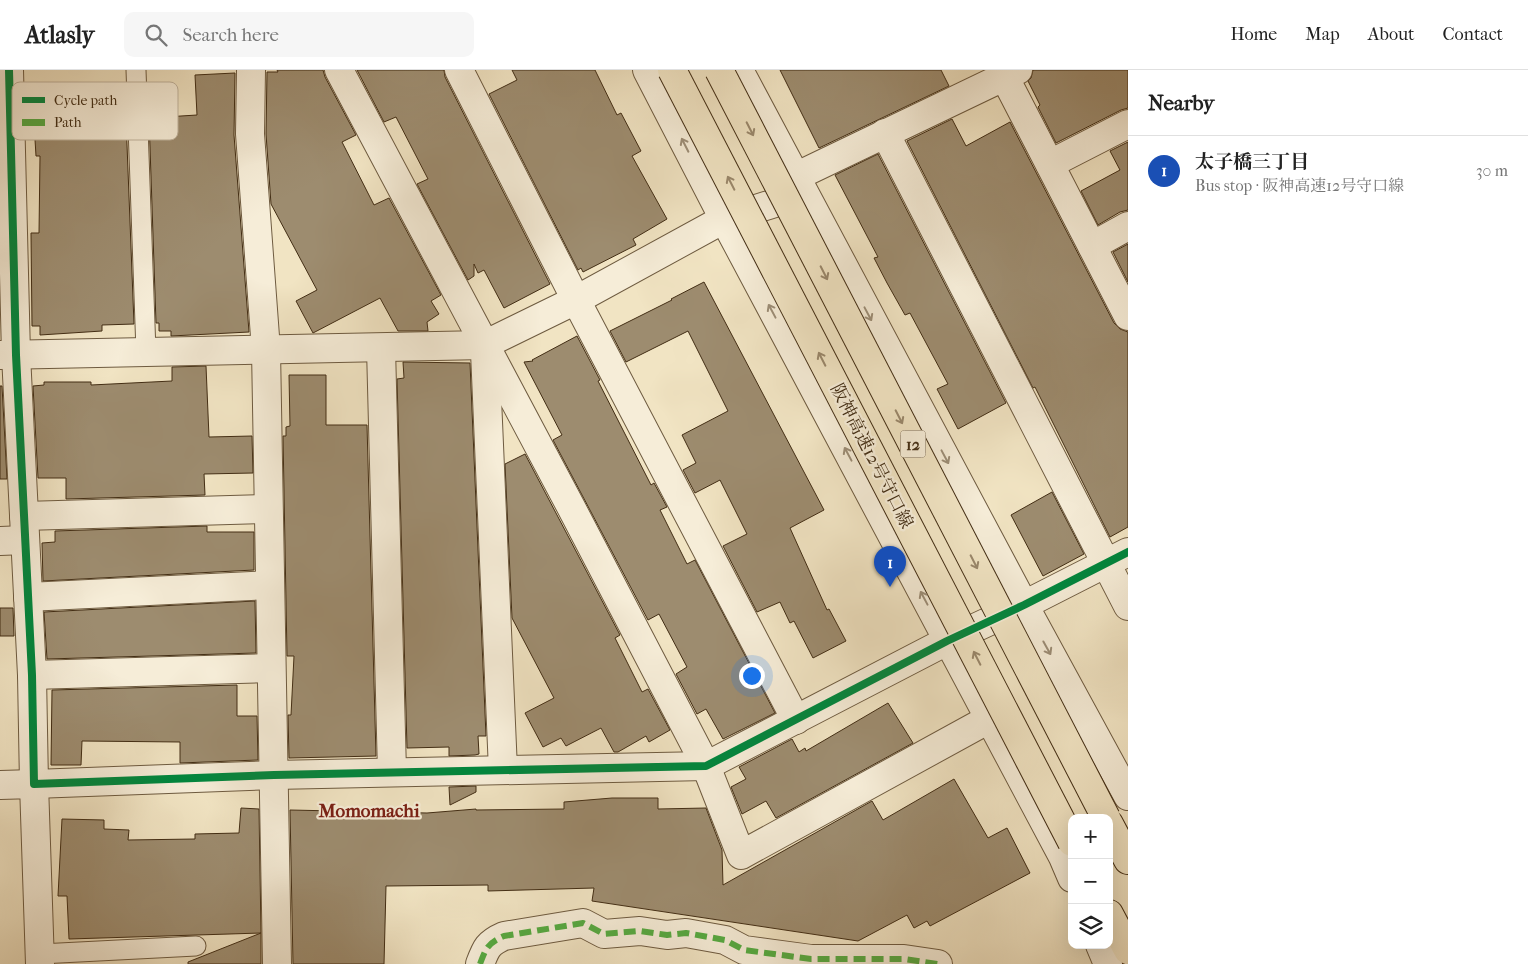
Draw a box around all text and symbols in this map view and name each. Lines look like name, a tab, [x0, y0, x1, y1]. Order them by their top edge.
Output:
search box	[124, 12, 474, 57]
text: Atlasly	[25, 21, 94, 49]
icon: search	[142, 21, 170, 49]
text: Search here	[182, 24, 279, 46]
text: Home	[1230, 24, 1277, 45]
text: Map	[1305, 24, 1340, 45]
text: About	[1368, 24, 1414, 45]
text: Contact	[1442, 24, 1503, 45]
legend	[12, 82, 178, 140]
text: Nearby	[1148, 91, 1214, 115]
text: Cycle path	[54, 92, 118, 109]
text: Path	[54, 114, 82, 131]
one-way arrow	[746, 121, 755, 136]
one-way arrow	[680, 137, 690, 152]
text: 太子橋三丁目	[1195, 151, 1309, 173]
text: 1	[1161, 161, 1167, 180]
text: 30 m	[1476, 161, 1508, 180]
one-way arrow	[726, 176, 736, 191]
text: Bus stop · 阪神高速12号守口線	[1195, 176, 1404, 195]
one-way arrow	[820, 265, 829, 280]
one-way arrow	[767, 304, 776, 319]
one-way arrow	[864, 306, 873, 321]
one-way arrow	[817, 352, 826, 367]
street label: 阪神高速12号守口線	[826, 380, 917, 532]
one-way arrow	[894, 410, 904, 425]
road number: 12	[900, 430, 926, 458]
one-way arrow	[843, 447, 853, 462]
one-way arrow	[941, 449, 950, 464]
pin: 1	[874, 546, 906, 587]
one-way arrow	[970, 554, 979, 569]
one-way arrow	[919, 591, 928, 606]
one-way arrow	[1043, 640, 1053, 655]
one-way arrow	[972, 651, 982, 666]
your location	[739, 663, 765, 689]
district label: Momomachi	[317, 800, 420, 822]
map controls	[1068, 814, 1113, 949]
button: +	[1068, 814, 1113, 859]
button: −	[1068, 859, 1113, 904]
button: layers	[1068, 904, 1113, 949]

